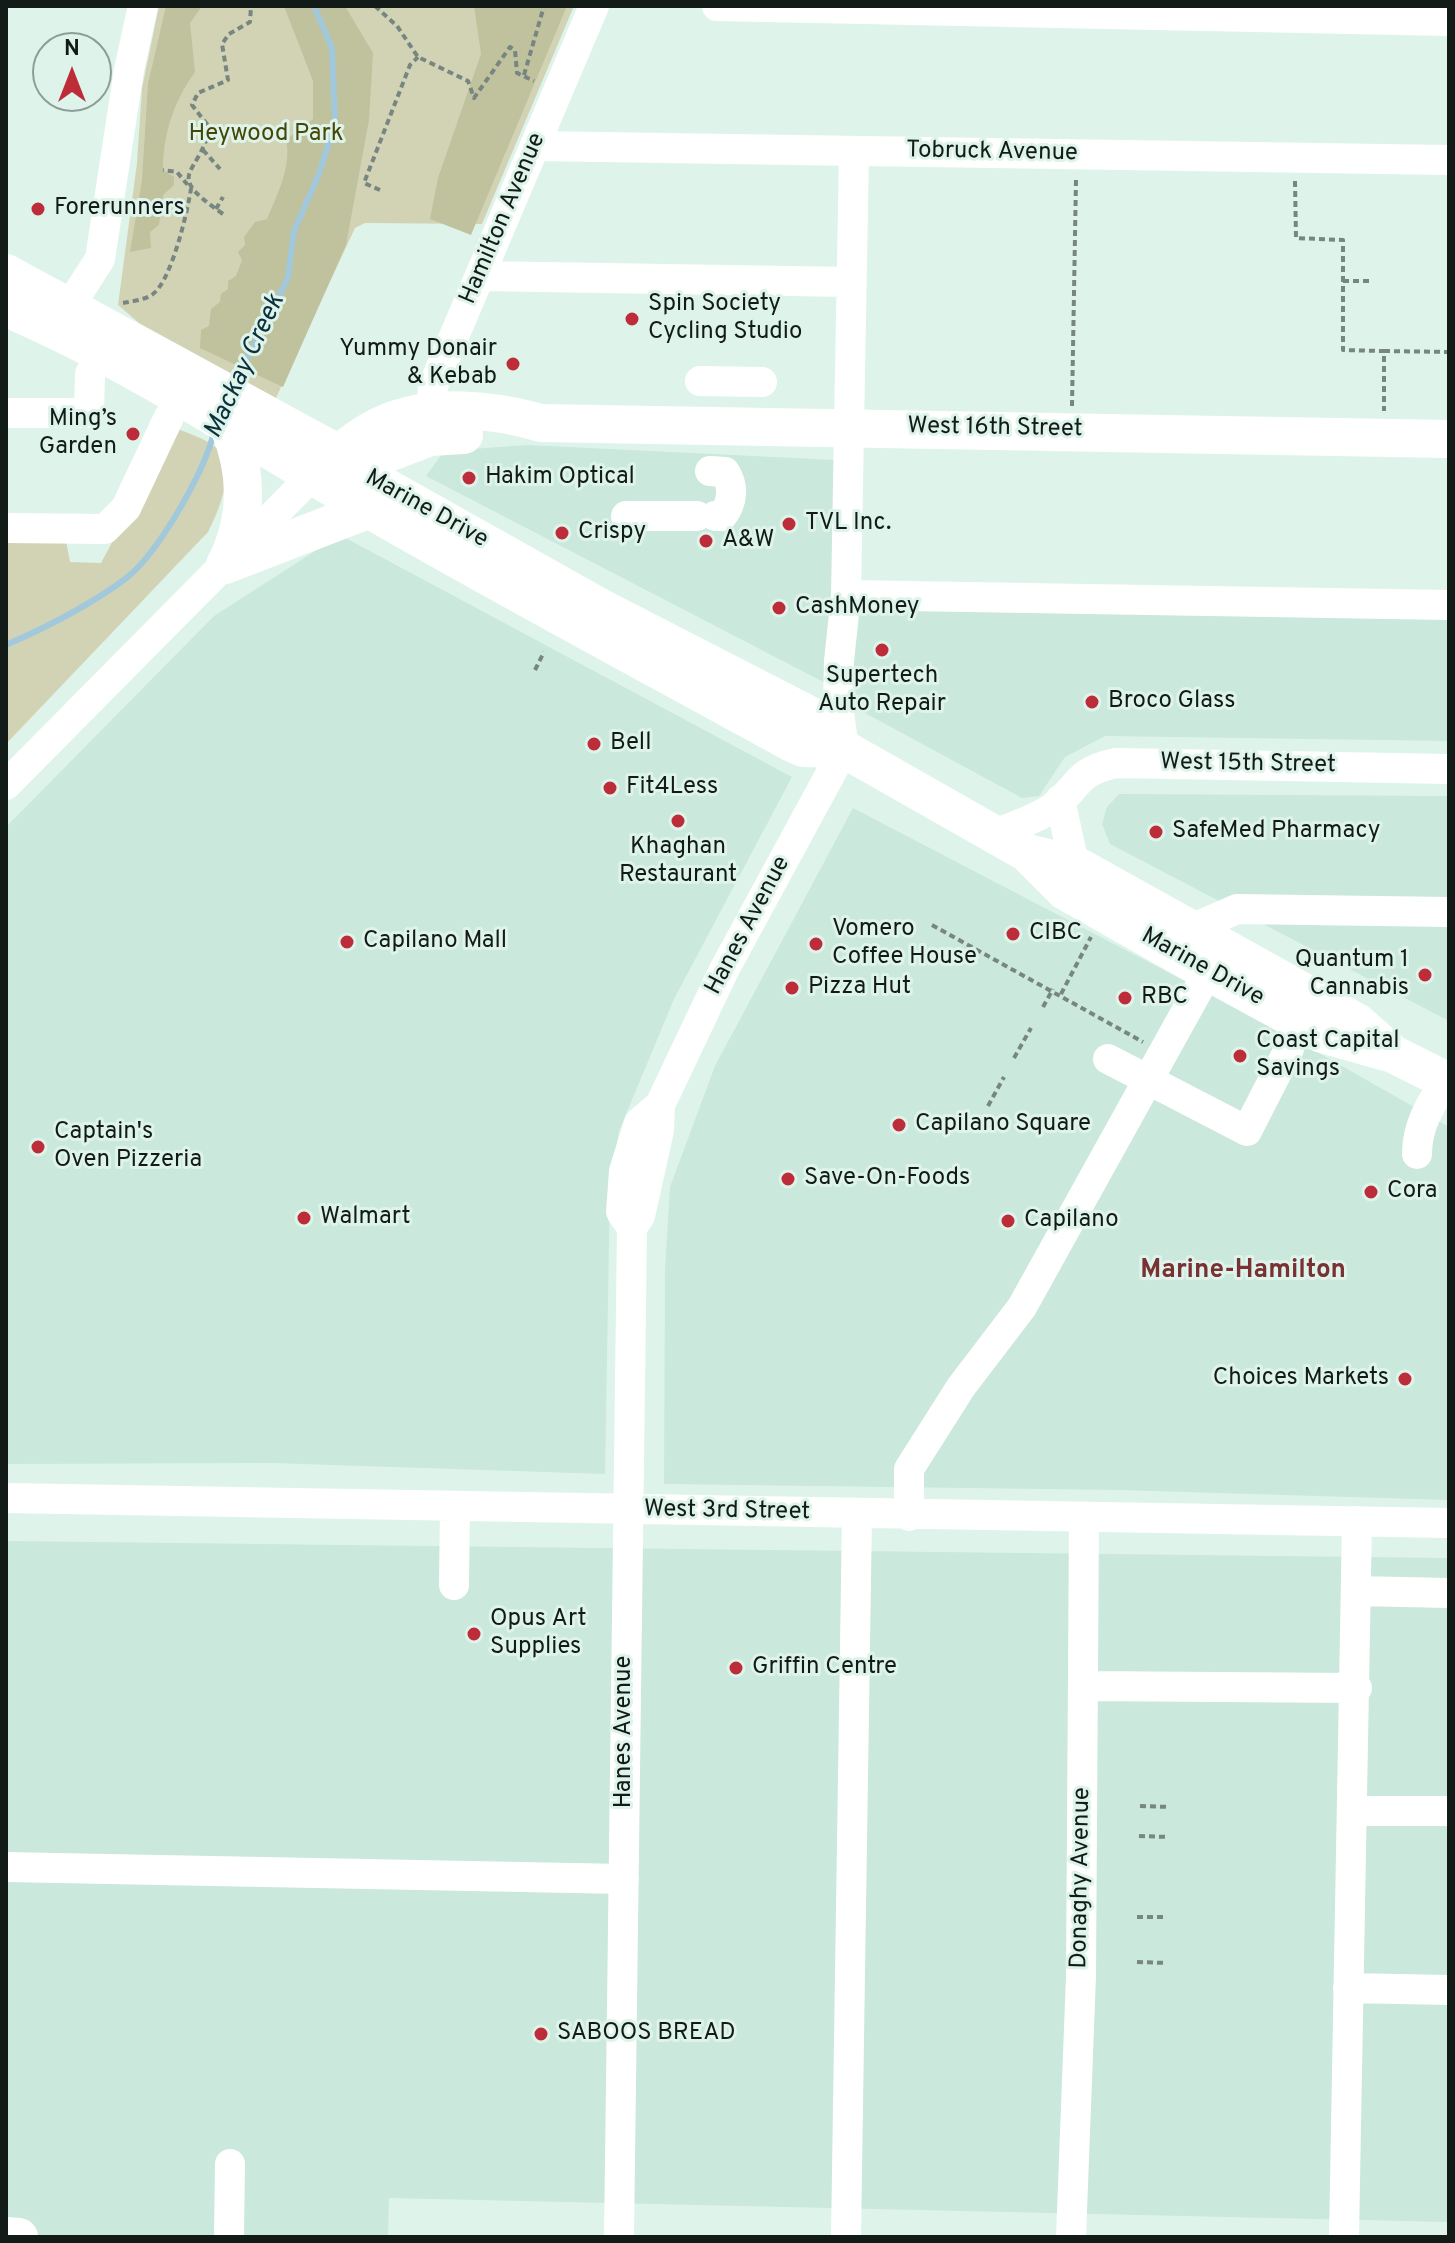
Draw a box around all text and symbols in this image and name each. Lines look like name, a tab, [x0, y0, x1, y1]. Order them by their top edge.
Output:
north arrow	[32, 32, 112, 112]
text: N	[64, 36, 80, 63]
park label: Heywood Park	[188, 121, 344, 149]
street label: Hamilton Avenue	[455, 129, 553, 309]
street label: Tobruck Avenue	[906, 137, 1078, 169]
place label: Forerunners	[54, 195, 185, 223]
marker: Forerunners	[29, 200, 47, 218]
water label: Mackay Creek	[199, 290, 293, 444]
place label: Spin Society Cycling Studio	[648, 291, 802, 347]
marker: Spin Society Cycling Studio	[623, 310, 641, 328]
place label: Yummy Donair & Kebab	[339, 336, 497, 392]
marker: Yummy Donair & Kebab	[504, 355, 522, 373]
place label: Ming’s Garden	[39, 406, 117, 462]
street label: West 16th Street	[907, 413, 1083, 445]
marker: Ming’s Garden	[124, 425, 142, 443]
street label: Marine Drive	[359, 464, 493, 556]
place label: Hakim Optical	[485, 464, 635, 492]
marker: Hakim Optical	[460, 469, 478, 487]
place label: TVL Inc.	[805, 510, 891, 538]
marker: TVL Inc.	[780, 515, 798, 533]
place label: Crispy	[578, 519, 646, 547]
marker: Crispy	[553, 524, 571, 542]
place label: A&W	[722, 527, 774, 555]
marker: A&W	[697, 532, 715, 550]
place label: CashMoney	[795, 594, 920, 622]
marker: CashMoney	[770, 599, 788, 617]
marker: Supertech Auto Repair	[873, 641, 891, 659]
place label: Supertech Auto Repair	[818, 663, 946, 719]
place label: Broco Glass	[1108, 688, 1235, 716]
marker: Broco Glass	[1083, 693, 1101, 711]
place label: Bell	[610, 730, 651, 758]
marker: Bell	[585, 735, 603, 753]
street label: West 15th Street	[1160, 749, 1336, 781]
place label: Fit4Less	[626, 774, 718, 802]
marker: Fit4Less	[601, 779, 619, 797]
marker: Khaghan Restaurant	[669, 812, 687, 830]
place label: SafeMed Pharmacy	[1172, 818, 1380, 846]
marker: SafeMed Pharmacy	[1147, 823, 1165, 841]
place label: Khaghan Restaurant	[619, 834, 737, 890]
street label: Hanes Avenue	[700, 852, 798, 1000]
place label: Vomero Coffee House	[832, 916, 977, 972]
place label: CIBC	[1029, 920, 1082, 948]
street label: Marine Drive	[1135, 922, 1269, 1014]
marker: CIBC	[1004, 925, 1022, 943]
place label: Capilano Mall	[363, 928, 507, 956]
marker: Capilano Mall	[338, 933, 356, 951]
marker: Vomero Coffee House	[807, 935, 825, 953]
place label: Quantum 1 Cannabis	[1295, 947, 1409, 1003]
marker: Quantum 1 Cannabis	[1416, 966, 1434, 984]
place label: Pizza Hut	[808, 974, 911, 1002]
marker: Pizza Hut	[783, 979, 801, 997]
place label: RBC	[1141, 984, 1188, 1012]
marker: RBC	[1116, 989, 1134, 1007]
place label: Coast Capital Savings	[1256, 1028, 1400, 1084]
marker: Coast Capital Savings	[1231, 1047, 1249, 1065]
place label: Capilano Square	[915, 1111, 1091, 1139]
marker: Capilano Square	[890, 1116, 908, 1134]
place label: Captain's Oven Pizzeria	[54, 1119, 202, 1175]
marker: Captain's Oven Pizzeria	[29, 1138, 47, 1156]
place label: Save-On-Foods	[804, 1165, 970, 1193]
marker: Save-On-Foods	[779, 1170, 797, 1188]
place label: Cora	[1387, 1178, 1437, 1206]
marker: Cora	[1362, 1183, 1380, 1201]
place label: Walmart	[320, 1204, 411, 1232]
place label: Capilano	[1024, 1207, 1119, 1235]
marker: Walmart	[295, 1209, 313, 1227]
marker: Capilano	[999, 1212, 1017, 1230]
district label: Marine-Hamilton	[1140, 1256, 1346, 1288]
place label: Choices Markets	[1213, 1365, 1389, 1393]
marker: Choices Markets	[1396, 1370, 1414, 1388]
street label: West 3rd Street	[644, 1496, 810, 1528]
place label: Opus Art Supplies	[490, 1606, 587, 1662]
marker: Opus Art Supplies	[465, 1625, 483, 1643]
place label: Griffin Centre	[752, 1654, 897, 1682]
street label: Hanes Avenue	[611, 1656, 639, 1808]
marker: Griffin Centre	[727, 1659, 745, 1677]
street label: Donaghy Avenue	[1066, 1787, 1098, 1969]
place label: SABOOS BREAD	[557, 2020, 735, 2048]
marker: SABOOS BREAD	[532, 2025, 550, 2043]

